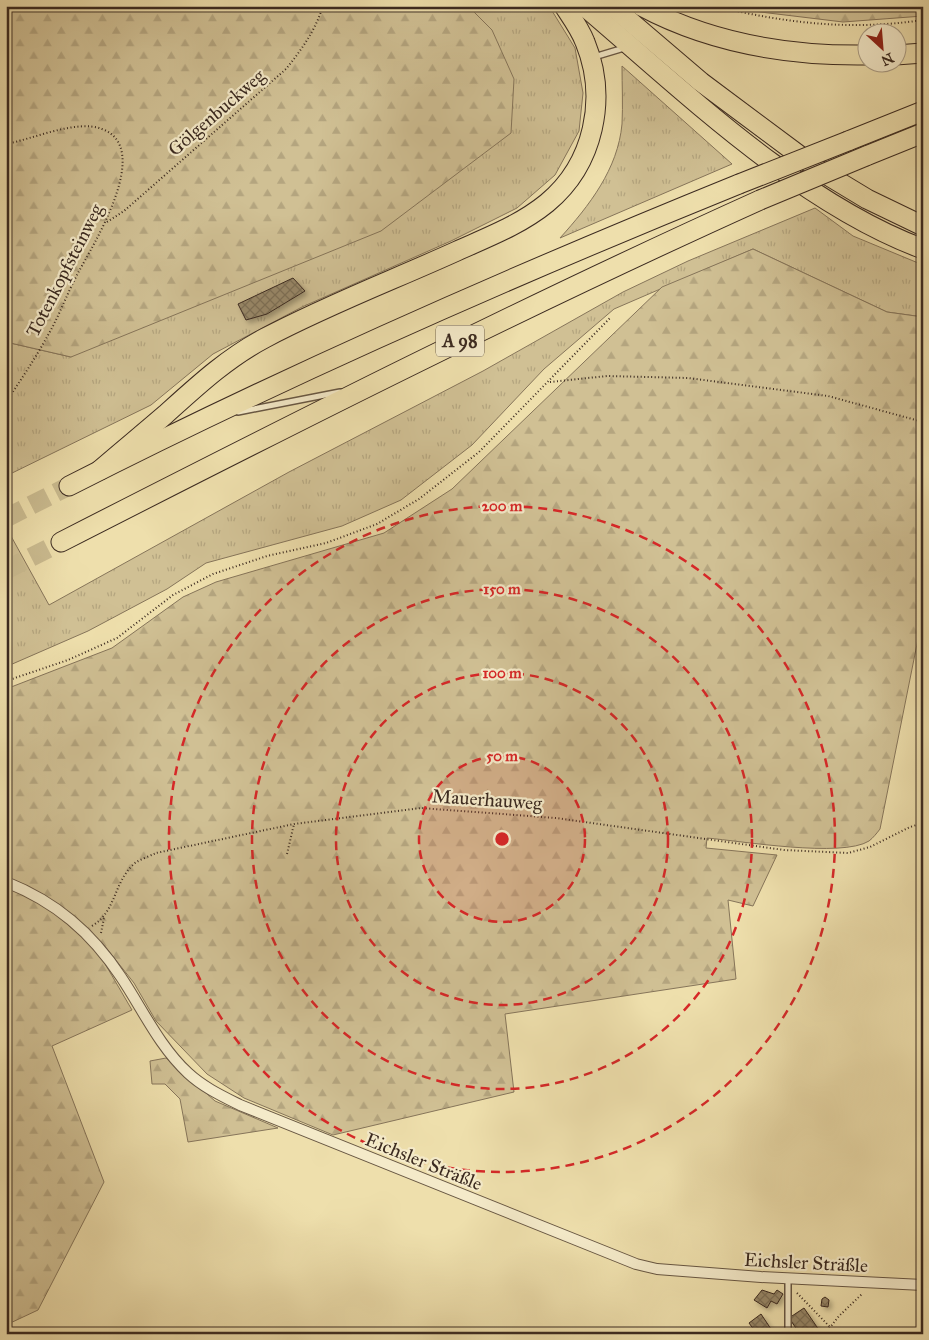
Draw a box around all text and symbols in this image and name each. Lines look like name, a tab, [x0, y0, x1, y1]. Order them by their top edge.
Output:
north arrow	[856, 22, 906, 72]
text: N	[878, 49, 897, 70]
street label: Gölgenbuckweg	[163, 64, 270, 161]
street label: Totenkopfsteinweg	[21, 200, 109, 341]
road number: A 98	[436, 326, 484, 356]
text: 200 m	[482, 497, 523, 515]
text: 150 m	[483, 580, 521, 598]
text: 100 m	[482, 664, 522, 682]
text: 50 m	[486, 747, 518, 765]
street label: Mauerhauweg	[431, 784, 543, 816]
centre of rings	[493, 830, 511, 848]
street label: Eichsler Sträßle	[362, 1128, 486, 1195]
street label: Eichsler Sträßle	[743, 1248, 869, 1277]

